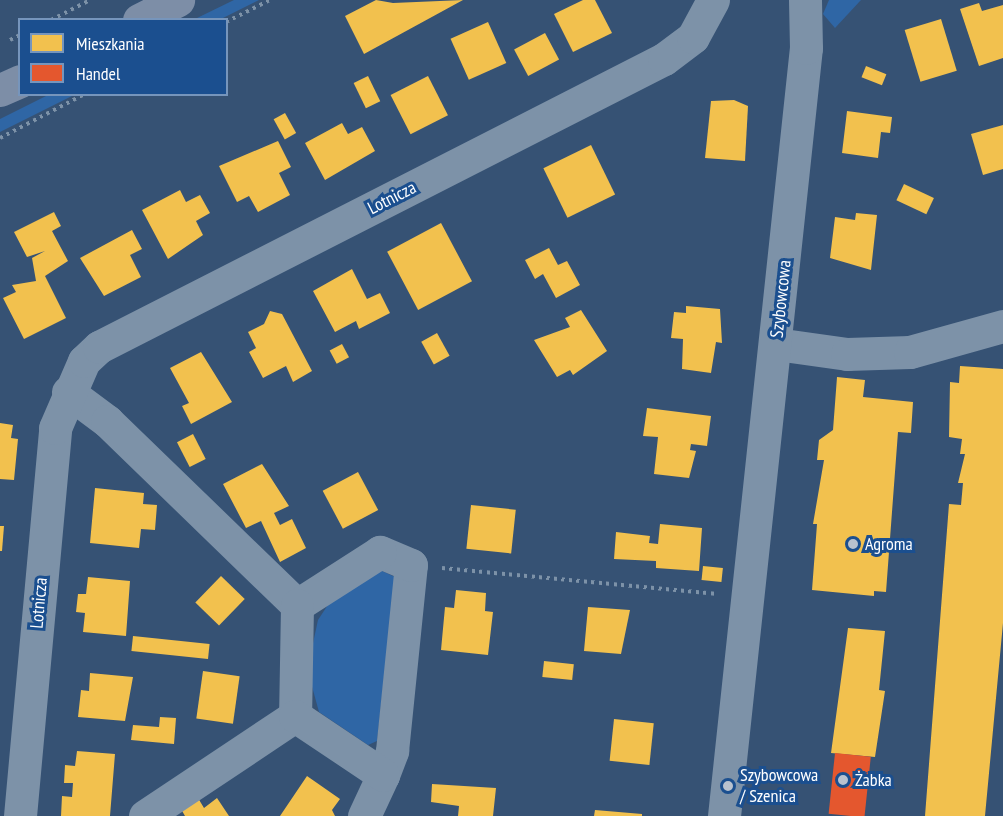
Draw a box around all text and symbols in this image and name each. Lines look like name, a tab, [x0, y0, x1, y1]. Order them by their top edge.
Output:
legend	[18, 18, 228, 96]
text: Mieszkania	[76, 32, 145, 55]
text: Handel	[76, 62, 120, 85]
street label: Lotnicza	[364, 177, 420, 219]
street label: Szybowcowa	[766, 259, 796, 339]
place label: Agroma	[865, 533, 913, 555]
marker: Agroma	[846, 537, 860, 551]
street label: Lotnicza	[26, 577, 52, 629]
place label: Szybowcowa / Szenica	[740, 765, 818, 808]
place label: Żabka	[855, 769, 892, 791]
marker: Żabka	[836, 773, 850, 787]
marker: Szybowcowa / Szenica	[721, 779, 735, 793]

